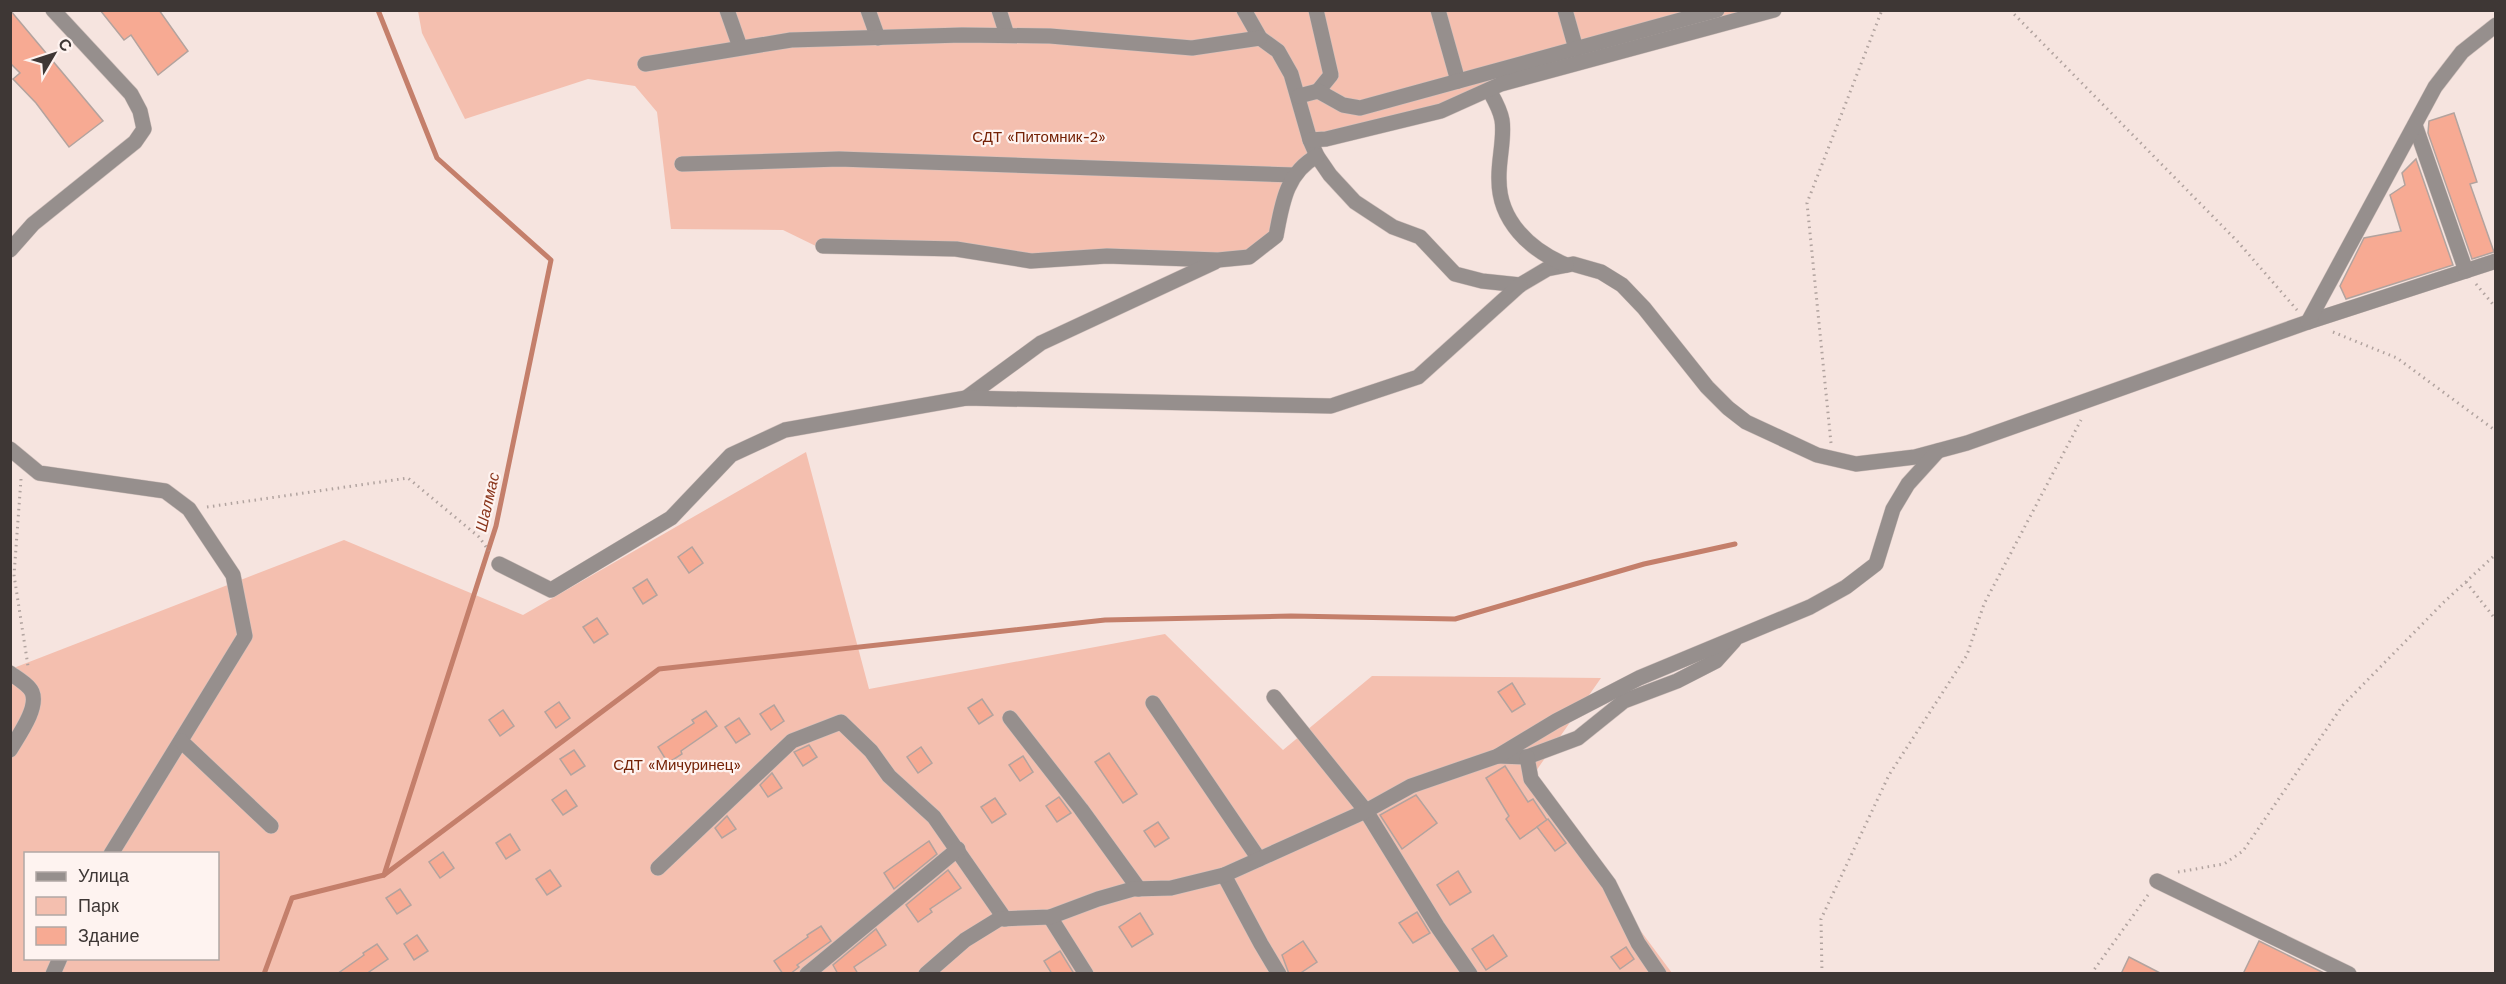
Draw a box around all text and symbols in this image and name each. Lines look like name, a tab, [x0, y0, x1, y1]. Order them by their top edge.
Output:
north arrow	[24, 24, 84, 84]
text: С	[54, 34, 77, 56]
park label: СДТ «Питомник-2»	[972, 128, 1106, 146]
water label: Шалмас	[471, 471, 504, 534]
park label: СДТ «Мичуринец»	[613, 756, 741, 774]
legend	[24, 852, 219, 960]
text: Улица	[78, 865, 130, 886]
text: Парк	[78, 895, 119, 916]
text: Здание	[78, 925, 139, 946]

